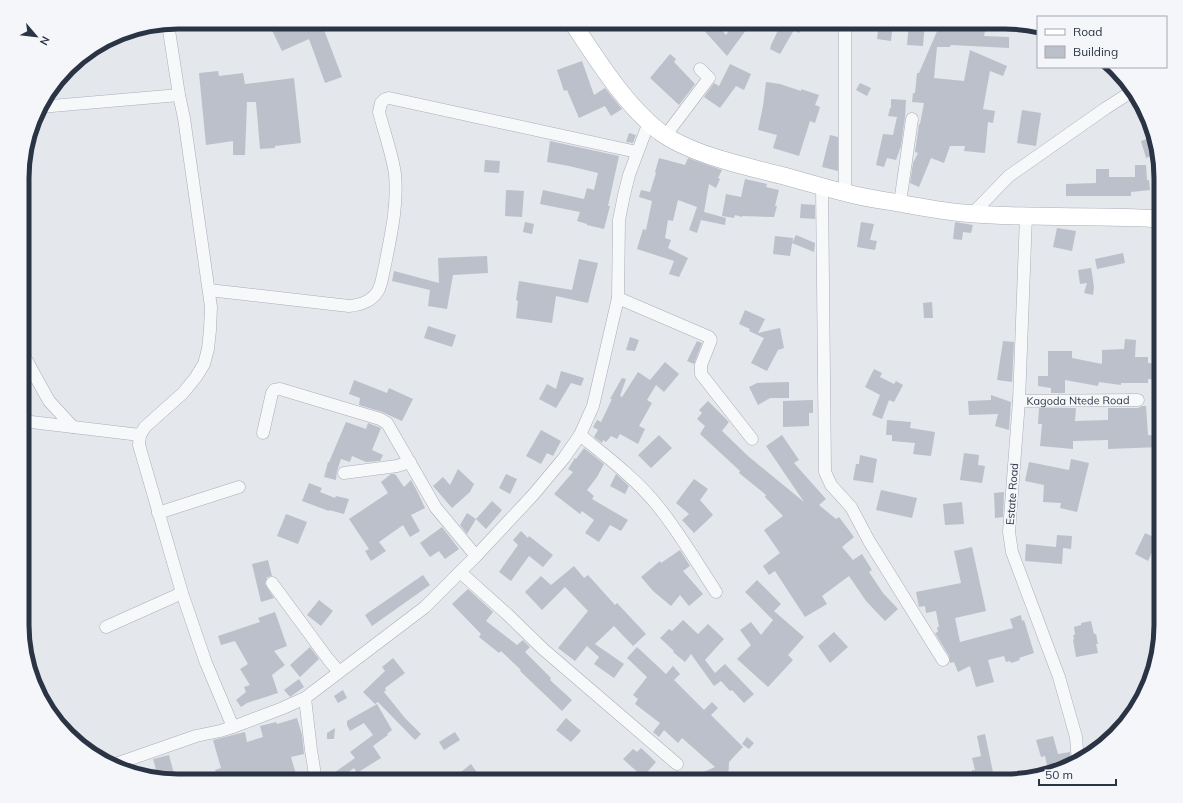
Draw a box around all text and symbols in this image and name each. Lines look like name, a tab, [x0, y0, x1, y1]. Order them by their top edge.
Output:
north arrow	[16, 16, 56, 56]
legend	[1037, 16, 1167, 68]
text: Road	[1073, 24, 1102, 39]
text: N	[37, 34, 53, 48]
text: Building	[1073, 44, 1118, 59]
street label: Kagoda Ntede Road	[1026, 393, 1130, 408]
street label: Estate Road	[1003, 463, 1021, 525]
scale bar	[1039, 761, 1116, 787]
text: 50 m	[1045, 767, 1073, 782]

